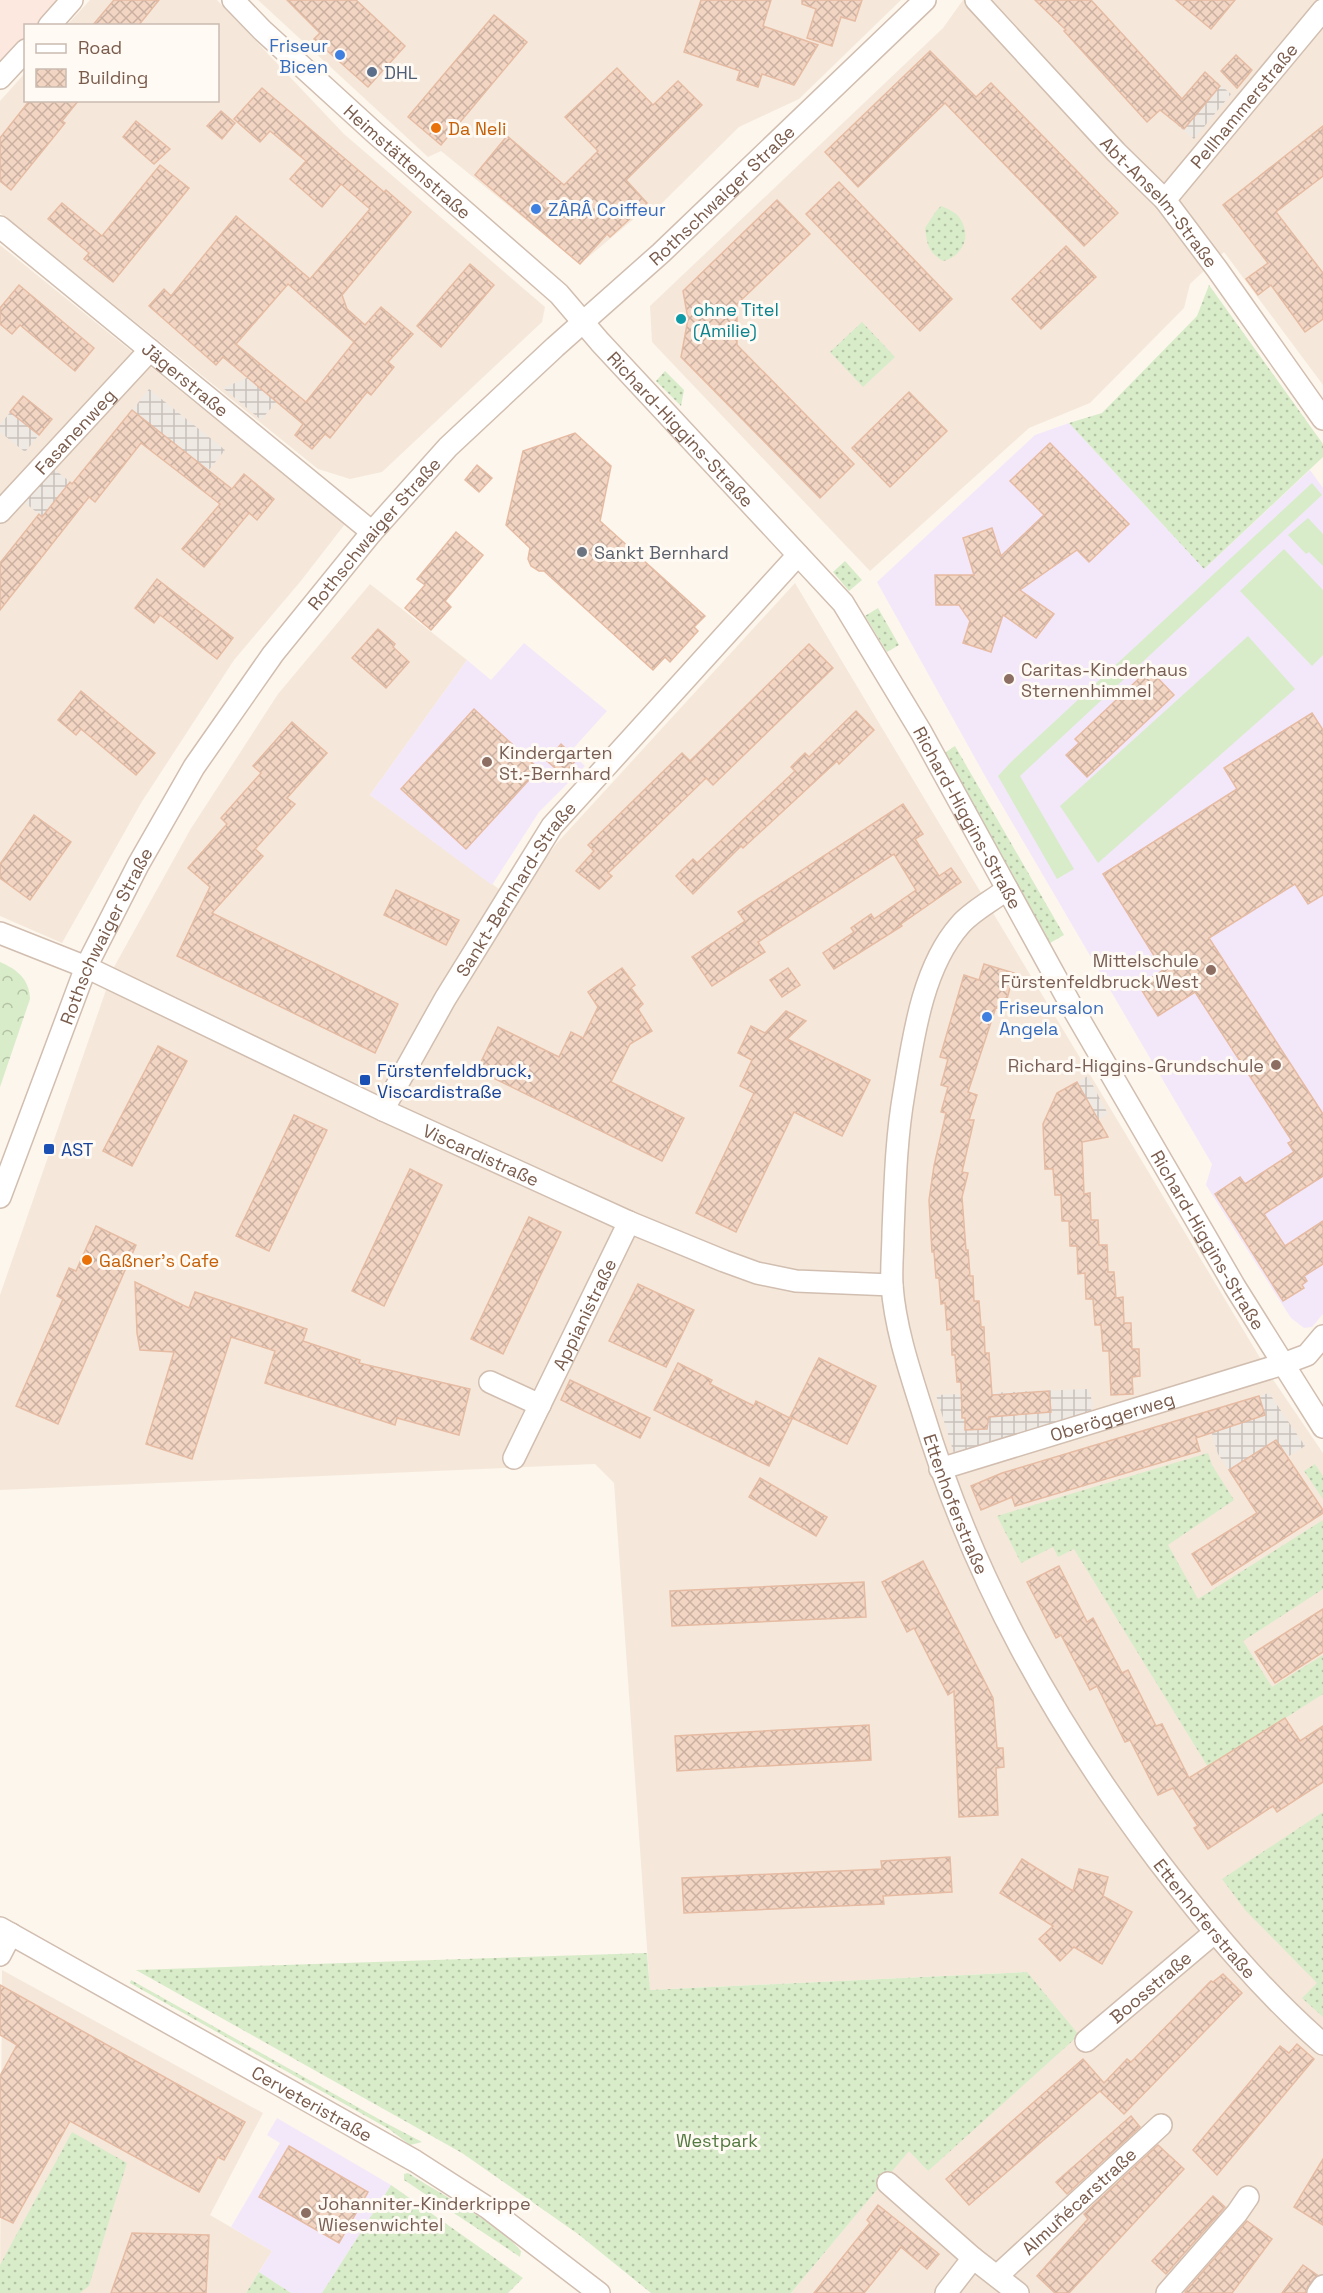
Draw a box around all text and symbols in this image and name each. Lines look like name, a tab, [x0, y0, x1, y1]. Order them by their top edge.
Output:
legend	[24, 24, 219, 102]
place label: Friseur Bicen	[269, 34, 328, 78]
text: Road	[78, 36, 122, 59]
street label: Pellhammerstraße	[1185, 38, 1302, 173]
marker: Friseur Bicen	[333, 48, 347, 62]
place label: DHL	[384, 61, 418, 84]
marker: DHL	[365, 65, 379, 79]
text: Building	[78, 66, 148, 89]
street label: Heimstättenstraße	[339, 99, 476, 224]
place label: Da Neli	[448, 117, 506, 140]
street label: Rothschwaiger Straße	[644, 120, 799, 270]
marker: Da Neli	[429, 121, 443, 135]
street label: Abt-Anselm-Straße	[1096, 131, 1223, 272]
place label: ZÂRÂ Coiffeur	[548, 198, 666, 221]
marker: ZÂRÂ Coiffeur	[529, 202, 543, 216]
place label: ohne Titel (Amilie)	[693, 298, 779, 342]
marker: ohne Titel (Amilie)	[674, 312, 688, 326]
street label: Jägerstraße	[137, 337, 234, 422]
street label: Richard-Higgins-Straße	[603, 346, 759, 512]
street label: Fasanenweg	[29, 384, 120, 479]
street label: Rothschwaiger Straße	[302, 452, 445, 614]
place label: Sankt Bernhard	[594, 541, 729, 564]
marker: Sankt Bernhard	[575, 545, 589, 559]
place label: Caritas-Kinderhaus Sternenhimmel	[1021, 658, 1187, 702]
marker: Caritas-Kinderhaus Sternenhimmel	[1002, 672, 1016, 686]
street label: Richard-Higgins-Straße	[908, 722, 1027, 913]
place label: Kindergarten St.-Bernhard	[499, 741, 612, 785]
marker: Kindergarten St.-Bernhard	[480, 755, 494, 769]
street label: Sankt-Bernhard-Straße	[450, 796, 580, 981]
street label: Rothschwaiger Straße	[54, 843, 157, 1028]
place label: Mittelschule Fürstenfeldbruck West	[1001, 949, 1199, 993]
marker: Mittelschule Fürstenfeldbruck West	[1204, 963, 1218, 977]
place label: Friseursalon Angela	[999, 996, 1104, 1040]
marker: Friseursalon Angela	[980, 1010, 994, 1024]
place label: Richard-Higgins-Grundschule	[1008, 1054, 1264, 1077]
marker: Richard-Higgins-Grundschule	[1269, 1058, 1283, 1072]
place label: Fürstenfeldbruck, Viscardistraße	[377, 1059, 532, 1103]
marker: Fürstenfeldbruck, Viscardistraße	[358, 1073, 372, 1087]
street label: Viscardistraße	[420, 1118, 543, 1191]
place label: AST	[61, 1138, 94, 1161]
marker: AST	[42, 1142, 56, 1156]
street label: Richard-Higgins-Straße	[1146, 1146, 1270, 1334]
place label: Gaßner's Cafe	[99, 1249, 219, 1272]
marker: Gaßner's Cafe	[80, 1253, 94, 1267]
street label: Appianistraße	[547, 1255, 621, 1374]
street label: Oberöggerweg	[1047, 1386, 1177, 1446]
street label: Ettenhoferstraße	[919, 1431, 994, 1578]
street label: Ettenhoferstraße	[1149, 1854, 1261, 1983]
street label: Boosstraße	[1105, 1946, 1196, 2028]
street label: Cerveteristraße	[248, 2060, 377, 2146]
park label: Westpark	[676, 2129, 758, 2152]
street label: Almuñécarstraße	[1016, 2142, 1141, 2259]
place label: Johanniter-Kinderkrippe Wiesenwichtel	[318, 2192, 531, 2236]
marker: Johanniter-Kinderkrippe Wiesenwichtel	[299, 2206, 313, 2220]

